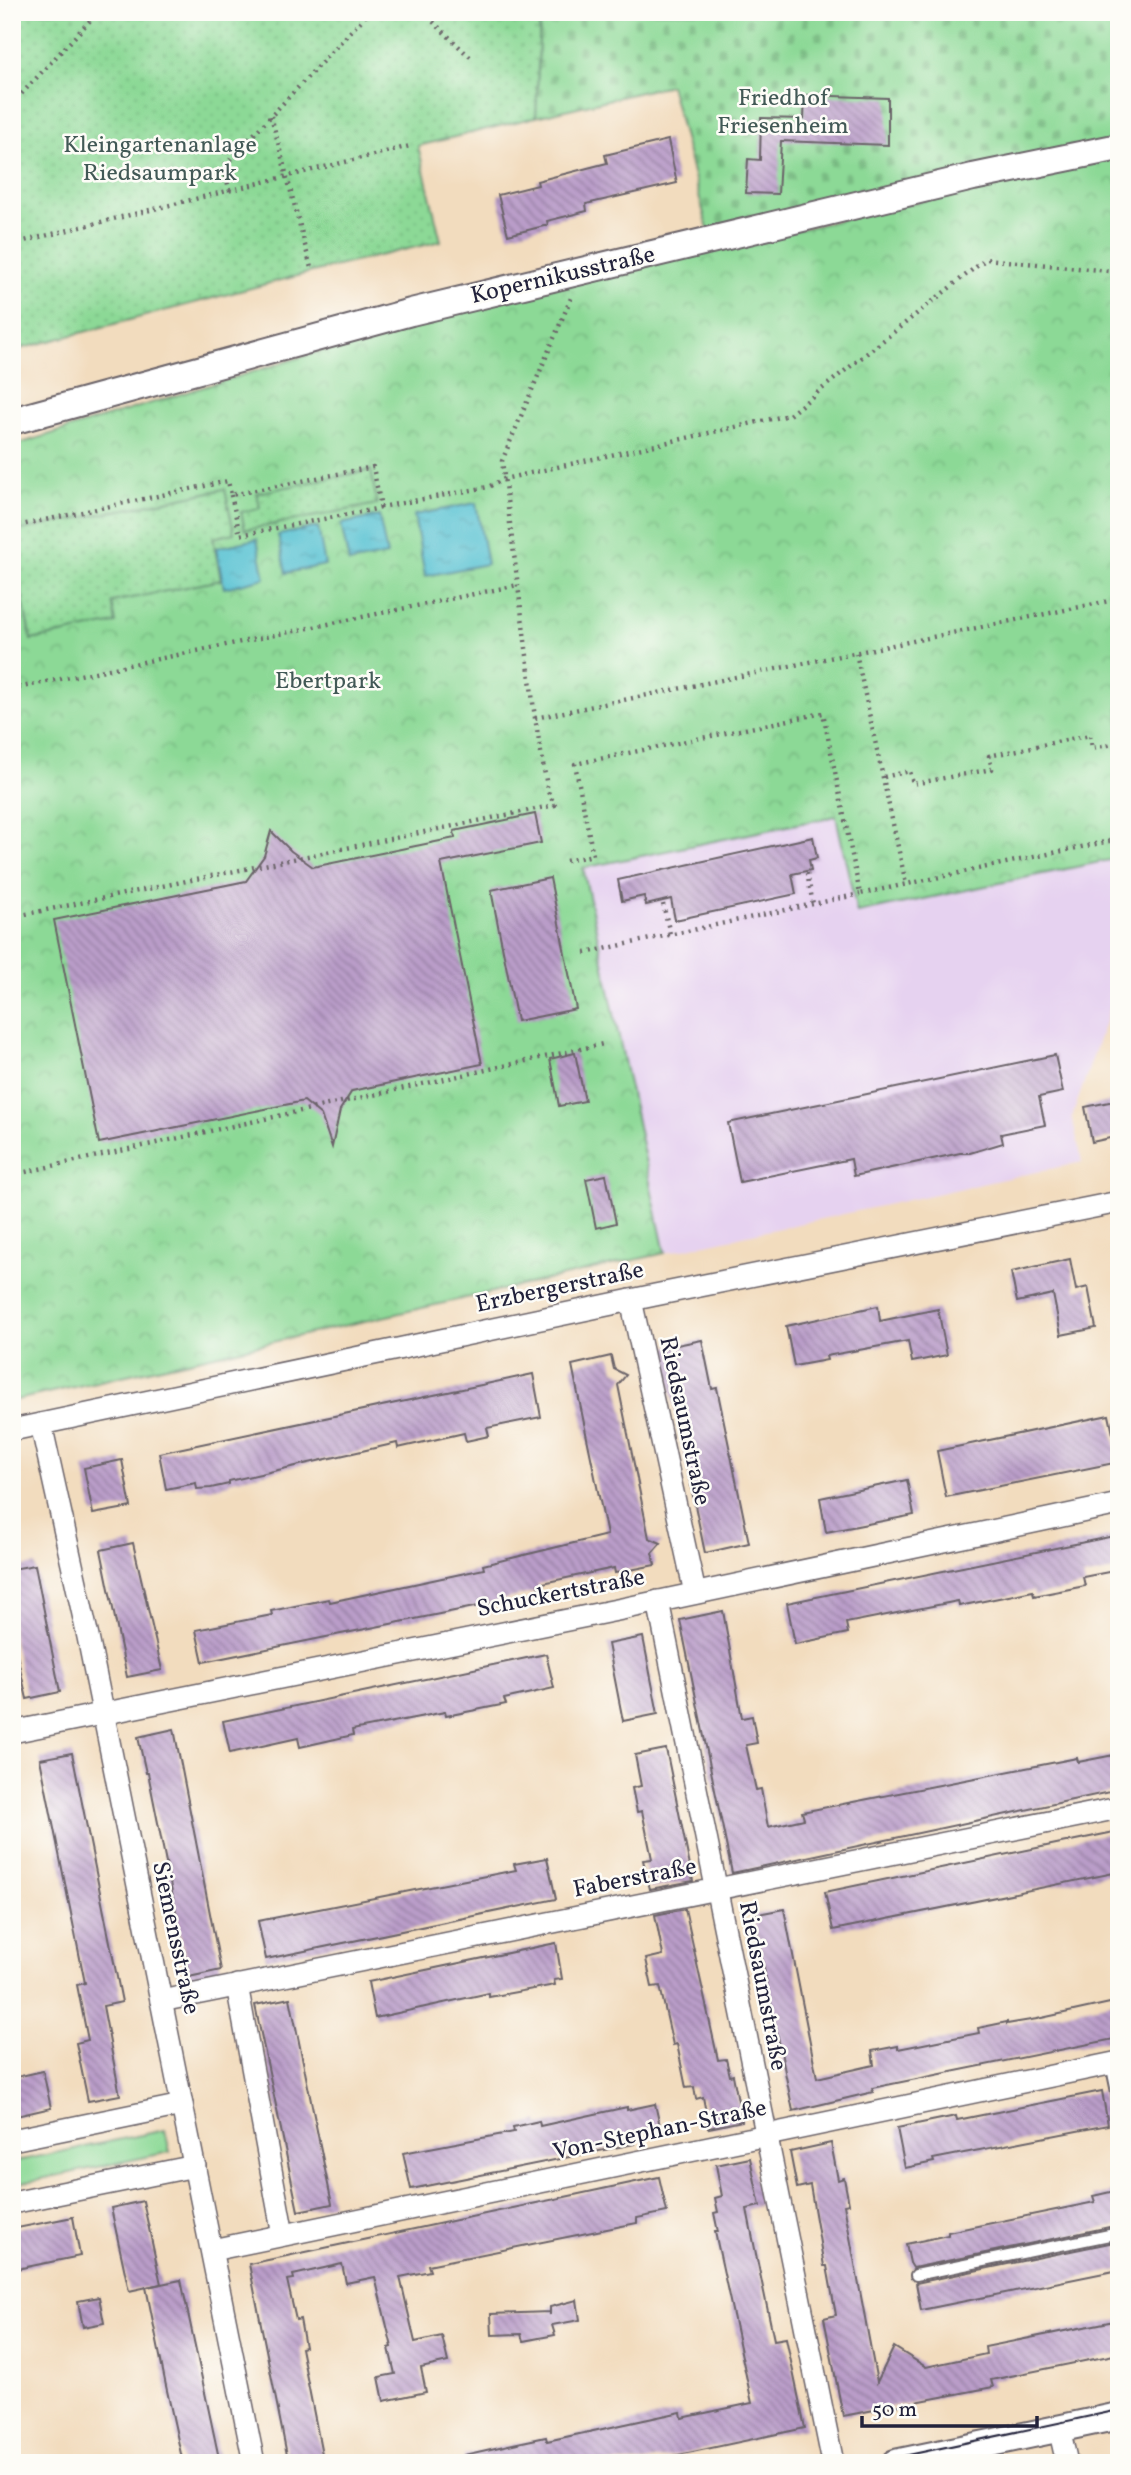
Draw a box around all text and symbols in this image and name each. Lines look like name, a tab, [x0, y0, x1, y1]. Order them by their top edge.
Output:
park label: Friedhof Friesenheim	[717, 82, 849, 144]
park label: Kleingartenanlage Riedsaumpark	[63, 129, 257, 191]
street label: Kopernikusstraße	[468, 238, 658, 314]
park label: Ebertpark	[275, 665, 381, 699]
street label: Erzbergerstraße	[473, 1254, 647, 1322]
street label: Riedsaumstraße	[649, 1333, 719, 1509]
street label: Schuckertstraße	[474, 1561, 648, 1627]
street label: Faberstraße	[570, 1850, 700, 1908]
street label: Siemensstraße	[142, 1858, 208, 2018]
street label: Riedsaumstraße	[729, 1898, 795, 2074]
street label: Von-Stephan-Straße	[550, 2092, 770, 2170]
scale bar	[862, 2384, 1036, 2428]
text: 50 m	[872, 2396, 917, 2425]

